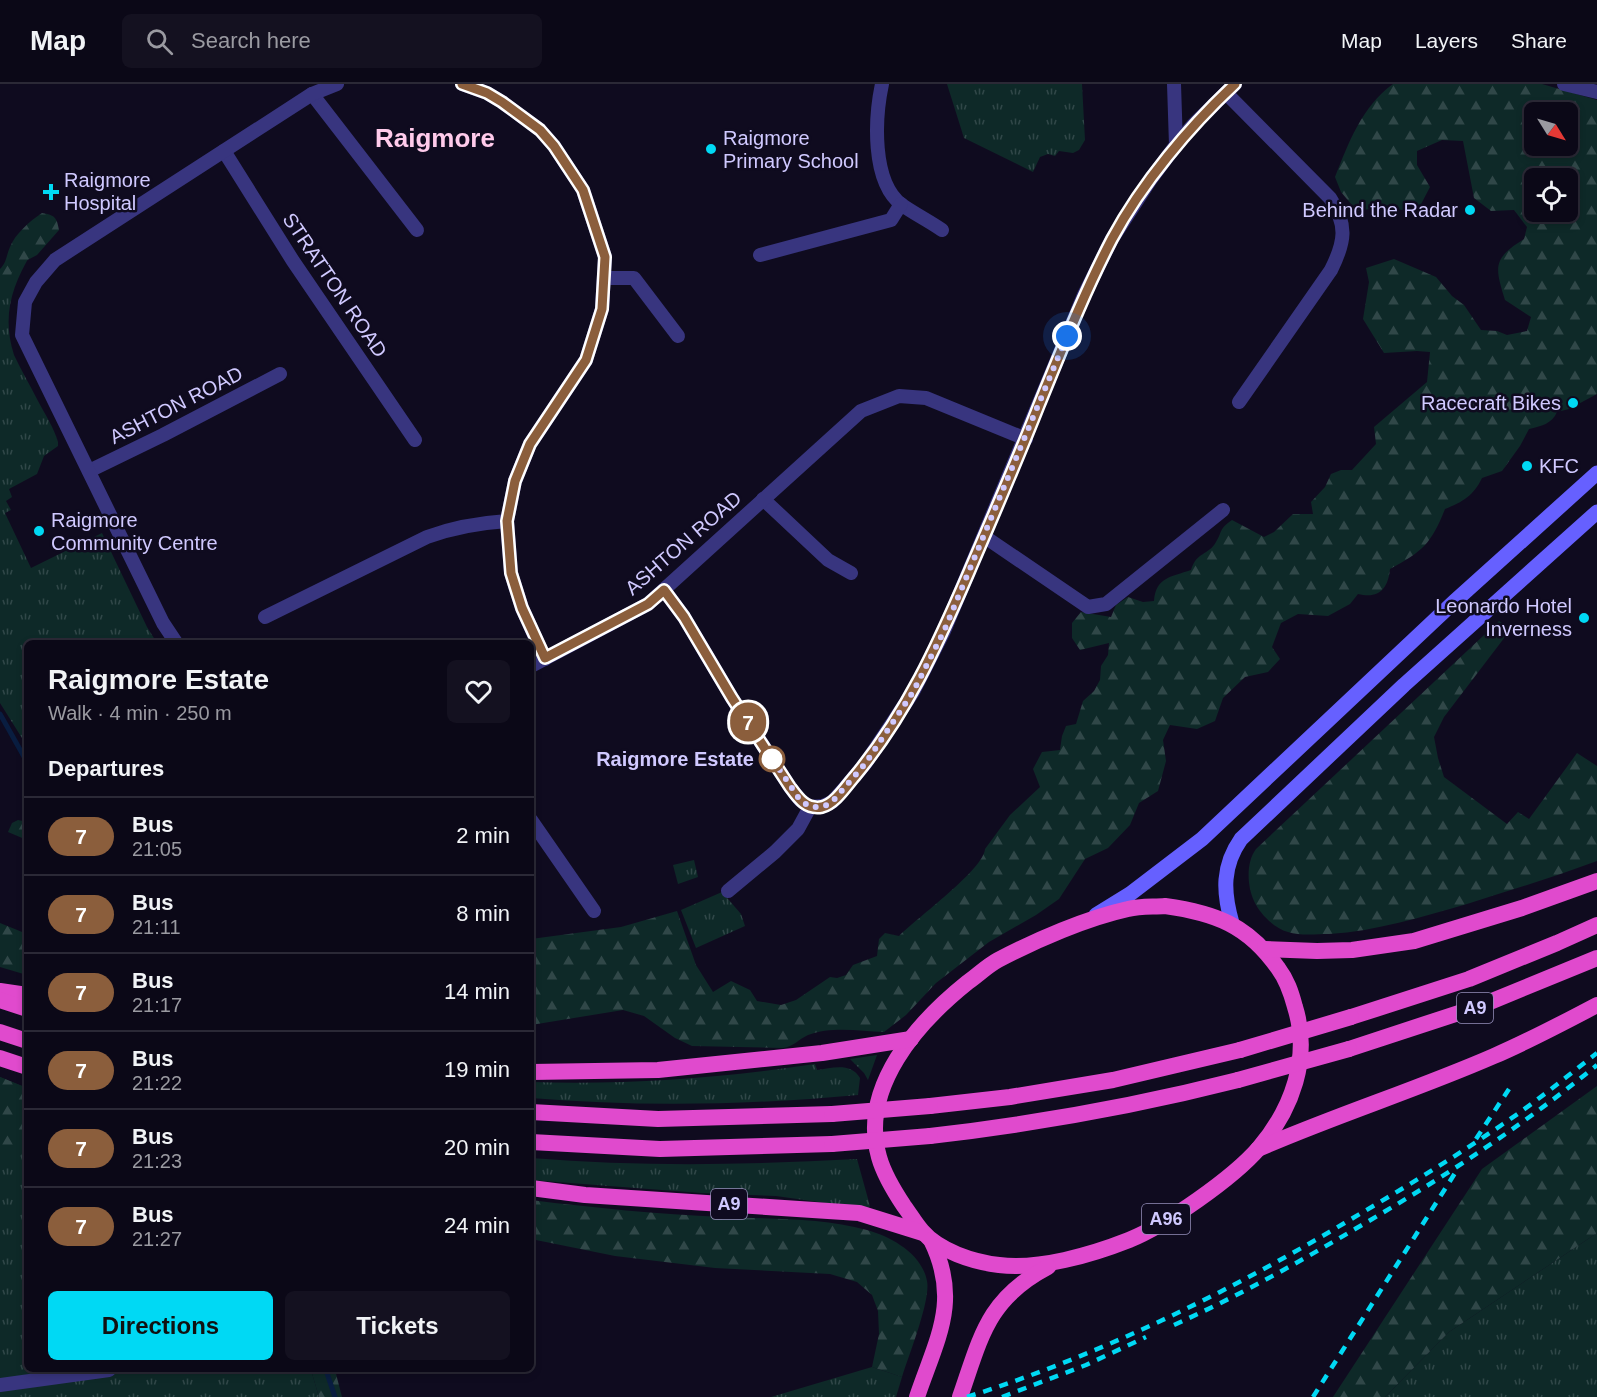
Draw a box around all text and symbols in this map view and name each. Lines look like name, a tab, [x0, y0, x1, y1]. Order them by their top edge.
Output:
search box	[122, 14, 542, 68]
text: Map	[30, 25, 86, 56]
icon: search	[143, 25, 176, 58]
text: Search here	[191, 28, 311, 53]
text: Map	[1341, 29, 1382, 52]
text: Layers	[1415, 29, 1478, 52]
text: Share	[1511, 29, 1567, 52]
north arrow	[1524, 102, 1578, 156]
map controls	[1524, 102, 1578, 222]
district label: Raigmore	[375, 123, 495, 153]
place label: Raigmore Primary School	[723, 127, 859, 172]
marker: Raigmore Primary School	[704, 142, 718, 156]
button: locate	[1524, 168, 1578, 222]
place label: Raigmore Hospital	[64, 169, 151, 214]
marker: Raigmore Hospital	[42, 183, 60, 201]
place label: Behind the Radar	[1302, 199, 1458, 221]
marker: Behind the Radar	[1463, 203, 1477, 217]
street label: STRATTON ROAD	[279, 209, 391, 361]
your location	[1052, 321, 1082, 351]
street label: ASHTON ROAD	[106, 362, 246, 448]
place label: Racecraft Bikes	[1421, 392, 1561, 414]
marker: Racecraft Bikes	[1566, 396, 1580, 410]
place label: KFC	[1539, 455, 1579, 477]
marker: KFC	[1520, 459, 1534, 473]
street label: ASHTON ROAD	[621, 487, 745, 599]
place label: Raigmore Community Centre	[51, 509, 218, 554]
marker: Raigmore Community Centre	[32, 524, 46, 538]
place label: Leonardo Hotel Inverness	[1435, 595, 1572, 640]
marker: Leonardo Hotel Inverness	[1577, 611, 1591, 625]
button: heart	[447, 660, 510, 723]
text: Raigmore Estate	[48, 664, 269, 695]
text: Walk · 4 min · 250 m	[48, 702, 232, 724]
line badge: 7	[728, 702, 768, 742]
text: 7	[742, 711, 754, 734]
marker: Raigmore Estate	[759, 746, 785, 772]
place label: Raigmore Estate	[596, 748, 754, 770]
text: Departures	[48, 756, 164, 781]
text: Bus	[132, 812, 174, 837]
text: 2 min	[456, 823, 510, 848]
text: 7	[75, 825, 87, 848]
text: 21:05	[132, 838, 182, 860]
text: Bus	[132, 890, 174, 915]
text: 8 min	[456, 901, 510, 926]
text: 7	[75, 903, 87, 926]
text: 21:11	[132, 916, 181, 938]
text: Bus	[132, 968, 174, 993]
text: 14 min	[444, 979, 510, 1004]
text: 7	[75, 981, 87, 1004]
road number: A9	[1457, 993, 1493, 1023]
text: 21:17	[132, 994, 182, 1016]
text: Bus	[132, 1046, 174, 1071]
text: 19 min	[444, 1057, 510, 1082]
text: 7	[75, 1059, 87, 1082]
text: 21:22	[132, 1072, 182, 1094]
text: Bus	[132, 1124, 174, 1149]
text: 20 min	[444, 1135, 510, 1160]
text: 7	[75, 1137, 87, 1160]
text: 21:23	[132, 1150, 182, 1172]
road number: A9	[711, 1189, 747, 1219]
text: Bus	[132, 1202, 174, 1227]
road number: A96	[1142, 1204, 1190, 1234]
text: 24 min	[444, 1213, 510, 1238]
text: 7	[75, 1215, 87, 1238]
text: 21:27	[132, 1228, 182, 1250]
button: Directions	[48, 1291, 273, 1360]
button: Tickets	[285, 1291, 510, 1360]

